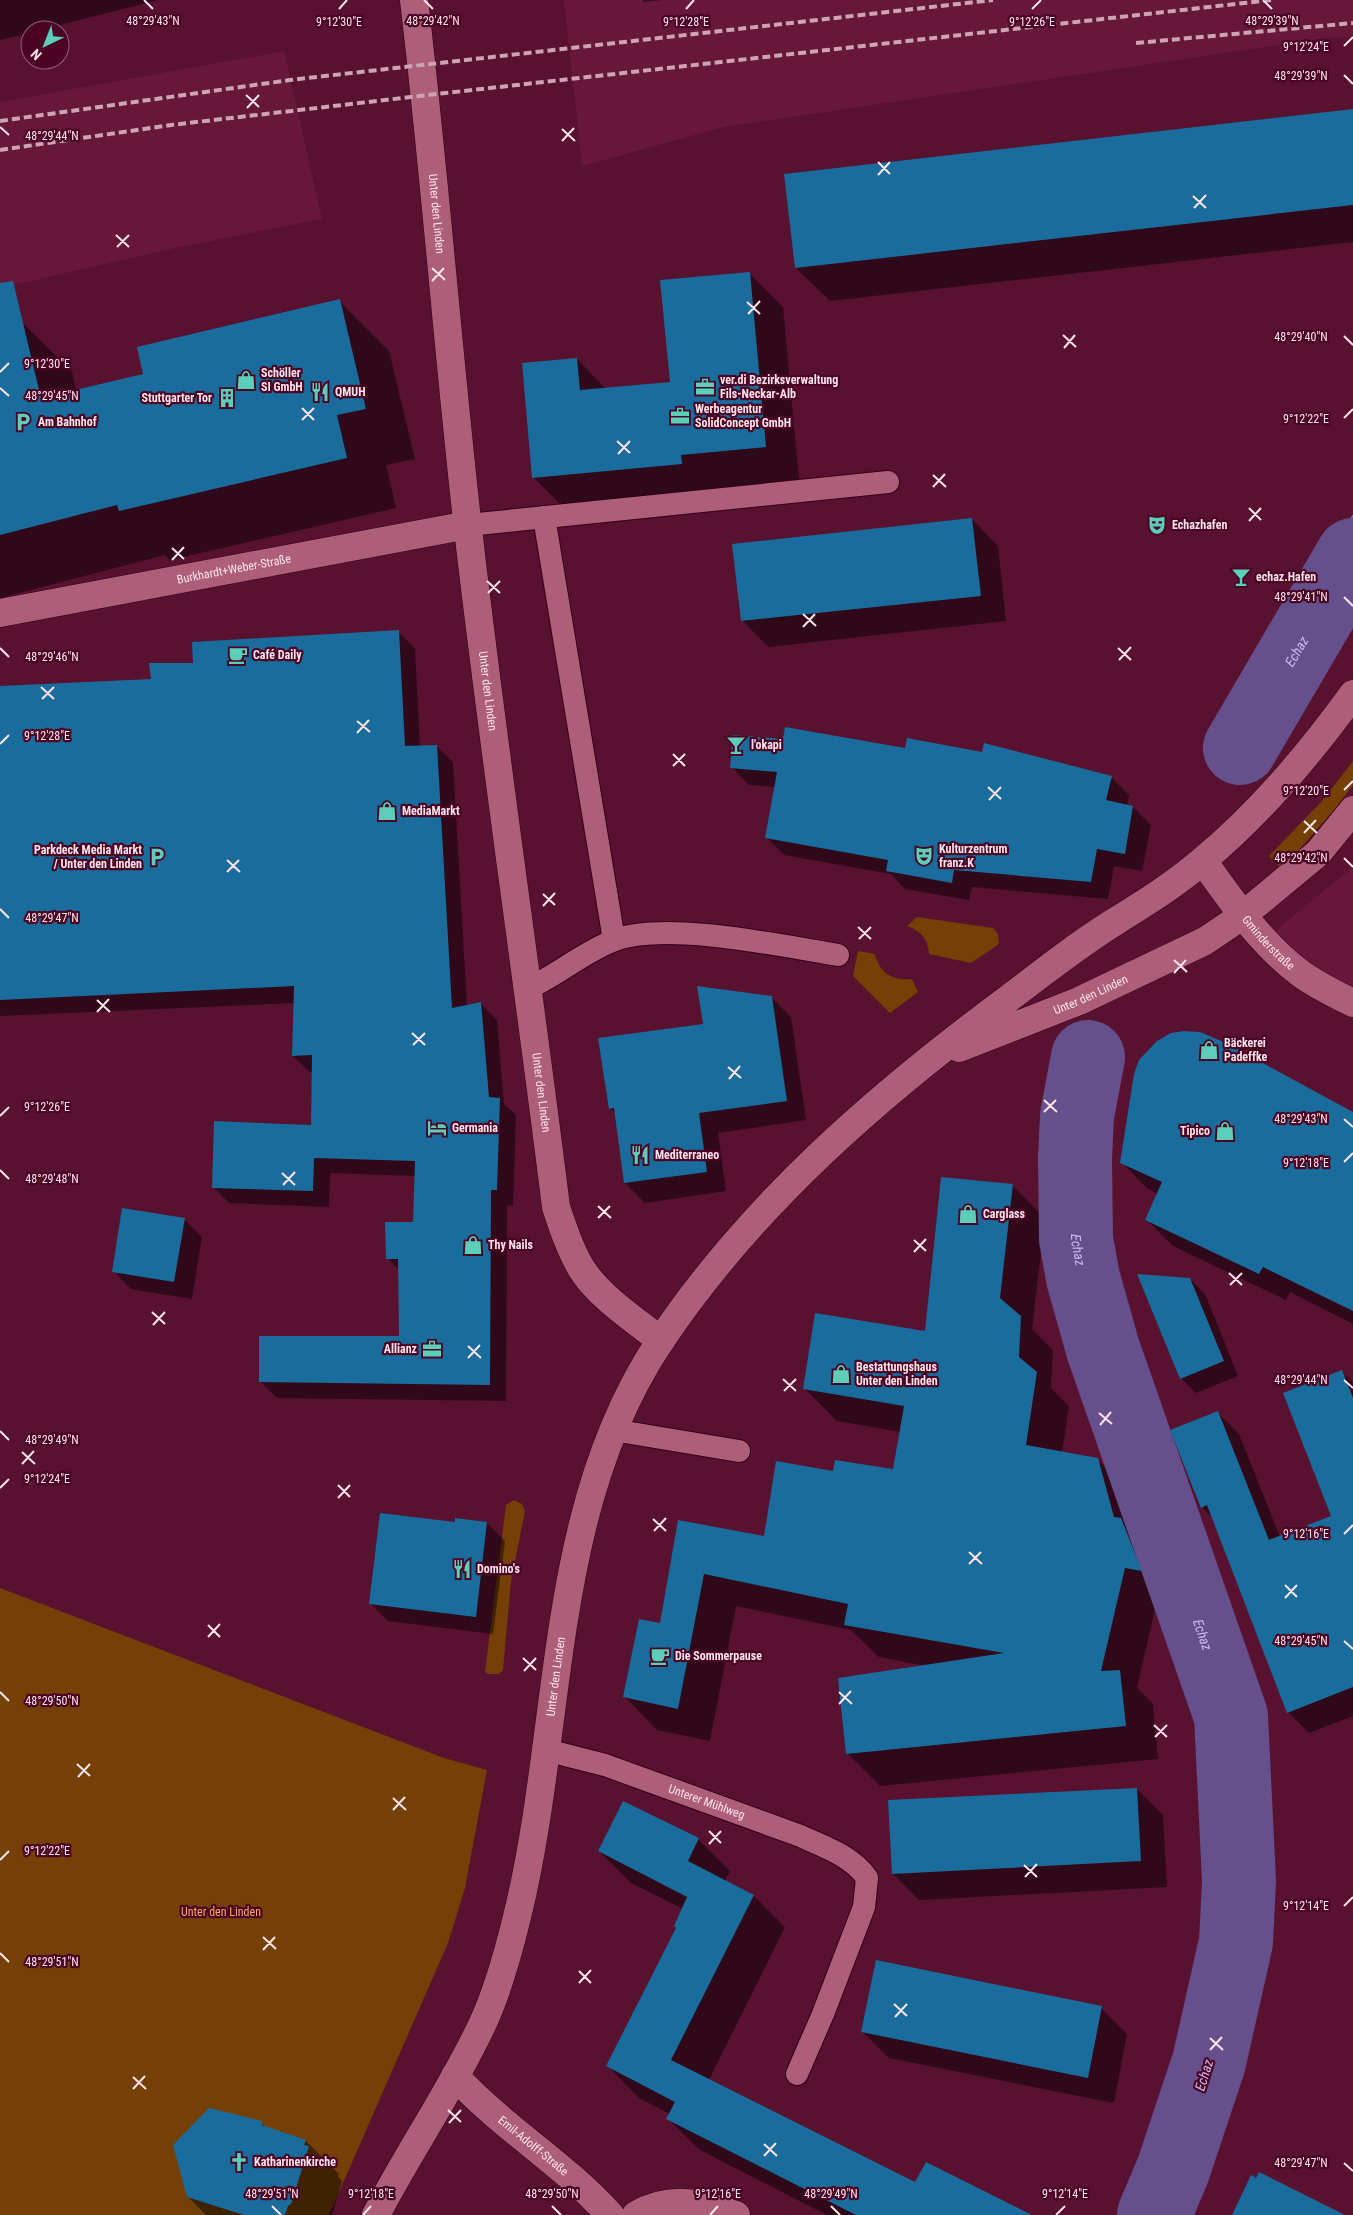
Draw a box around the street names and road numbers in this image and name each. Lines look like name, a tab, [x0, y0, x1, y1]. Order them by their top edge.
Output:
street label: Unter den Linden	[426, 173, 447, 254]
street label: Burkhardt+Weber-Straße	[176, 551, 292, 587]
street label: Unter den Linden	[476, 650, 500, 732]
street label: Gminderstraße	[1239, 913, 1298, 973]
street label: Unter den Linden	[1051, 972, 1130, 1017]
street label: Unter den Linden	[529, 1052, 553, 1133]
street label: Unter den Linden	[543, 1636, 568, 1717]
street label: Unterer Mühlweg	[667, 1782, 747, 1822]
street label: Emil-Adolff-Straße	[495, 2113, 572, 2179]

